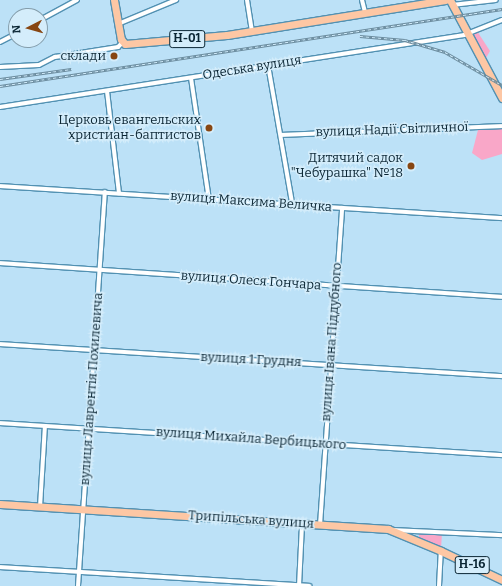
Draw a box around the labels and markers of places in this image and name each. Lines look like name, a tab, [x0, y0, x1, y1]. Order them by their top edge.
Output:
place label: склади	[60, 48, 106, 64]
marker: склади	[109, 51, 119, 61]
place label: Церковь евангельских христиан-баптистов	[58, 113, 201, 144]
marker: Церковь евангельских христиан-баптистов	[204, 123, 214, 133]
place label: Дитячий садок "Чебурашка" №18	[291, 151, 403, 182]
marker: Дитячий садок "Чебурашка" №18	[406, 161, 416, 171]

